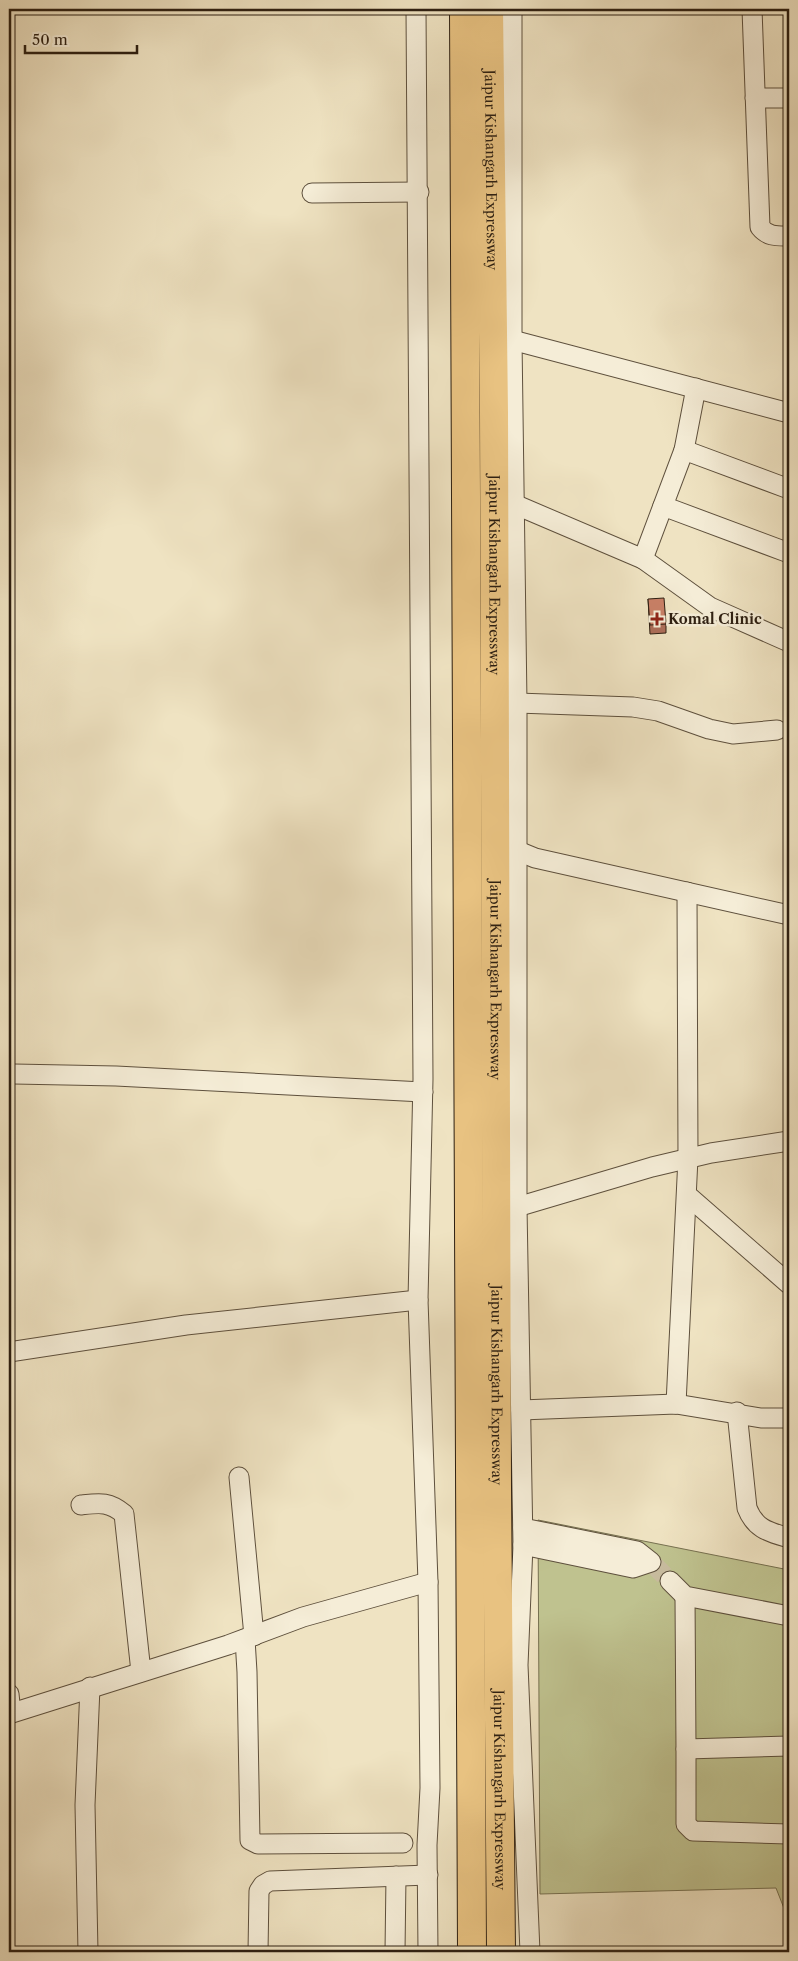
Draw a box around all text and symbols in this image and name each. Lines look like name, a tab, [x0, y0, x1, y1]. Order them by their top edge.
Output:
scale bar	[25, 22, 138, 54]
text: 50 m	[32, 30, 68, 49]
street label: Jaipur Kishangarh Expressway	[481, 68, 501, 271]
street label: Jaipur Kishangarh Expressway	[485, 473, 504, 675]
place label: Komal Clinic	[668, 610, 762, 628]
marker: Komal Clinic	[650, 612, 664, 626]
street label: Jaipur Kishangarh Expressway	[486, 878, 505, 1080]
street label: Jaipur Kishangarh Expressway	[487, 1283, 506, 1485]
street label: Jaipur Kishangarh Expressway	[490, 1688, 509, 1891]

